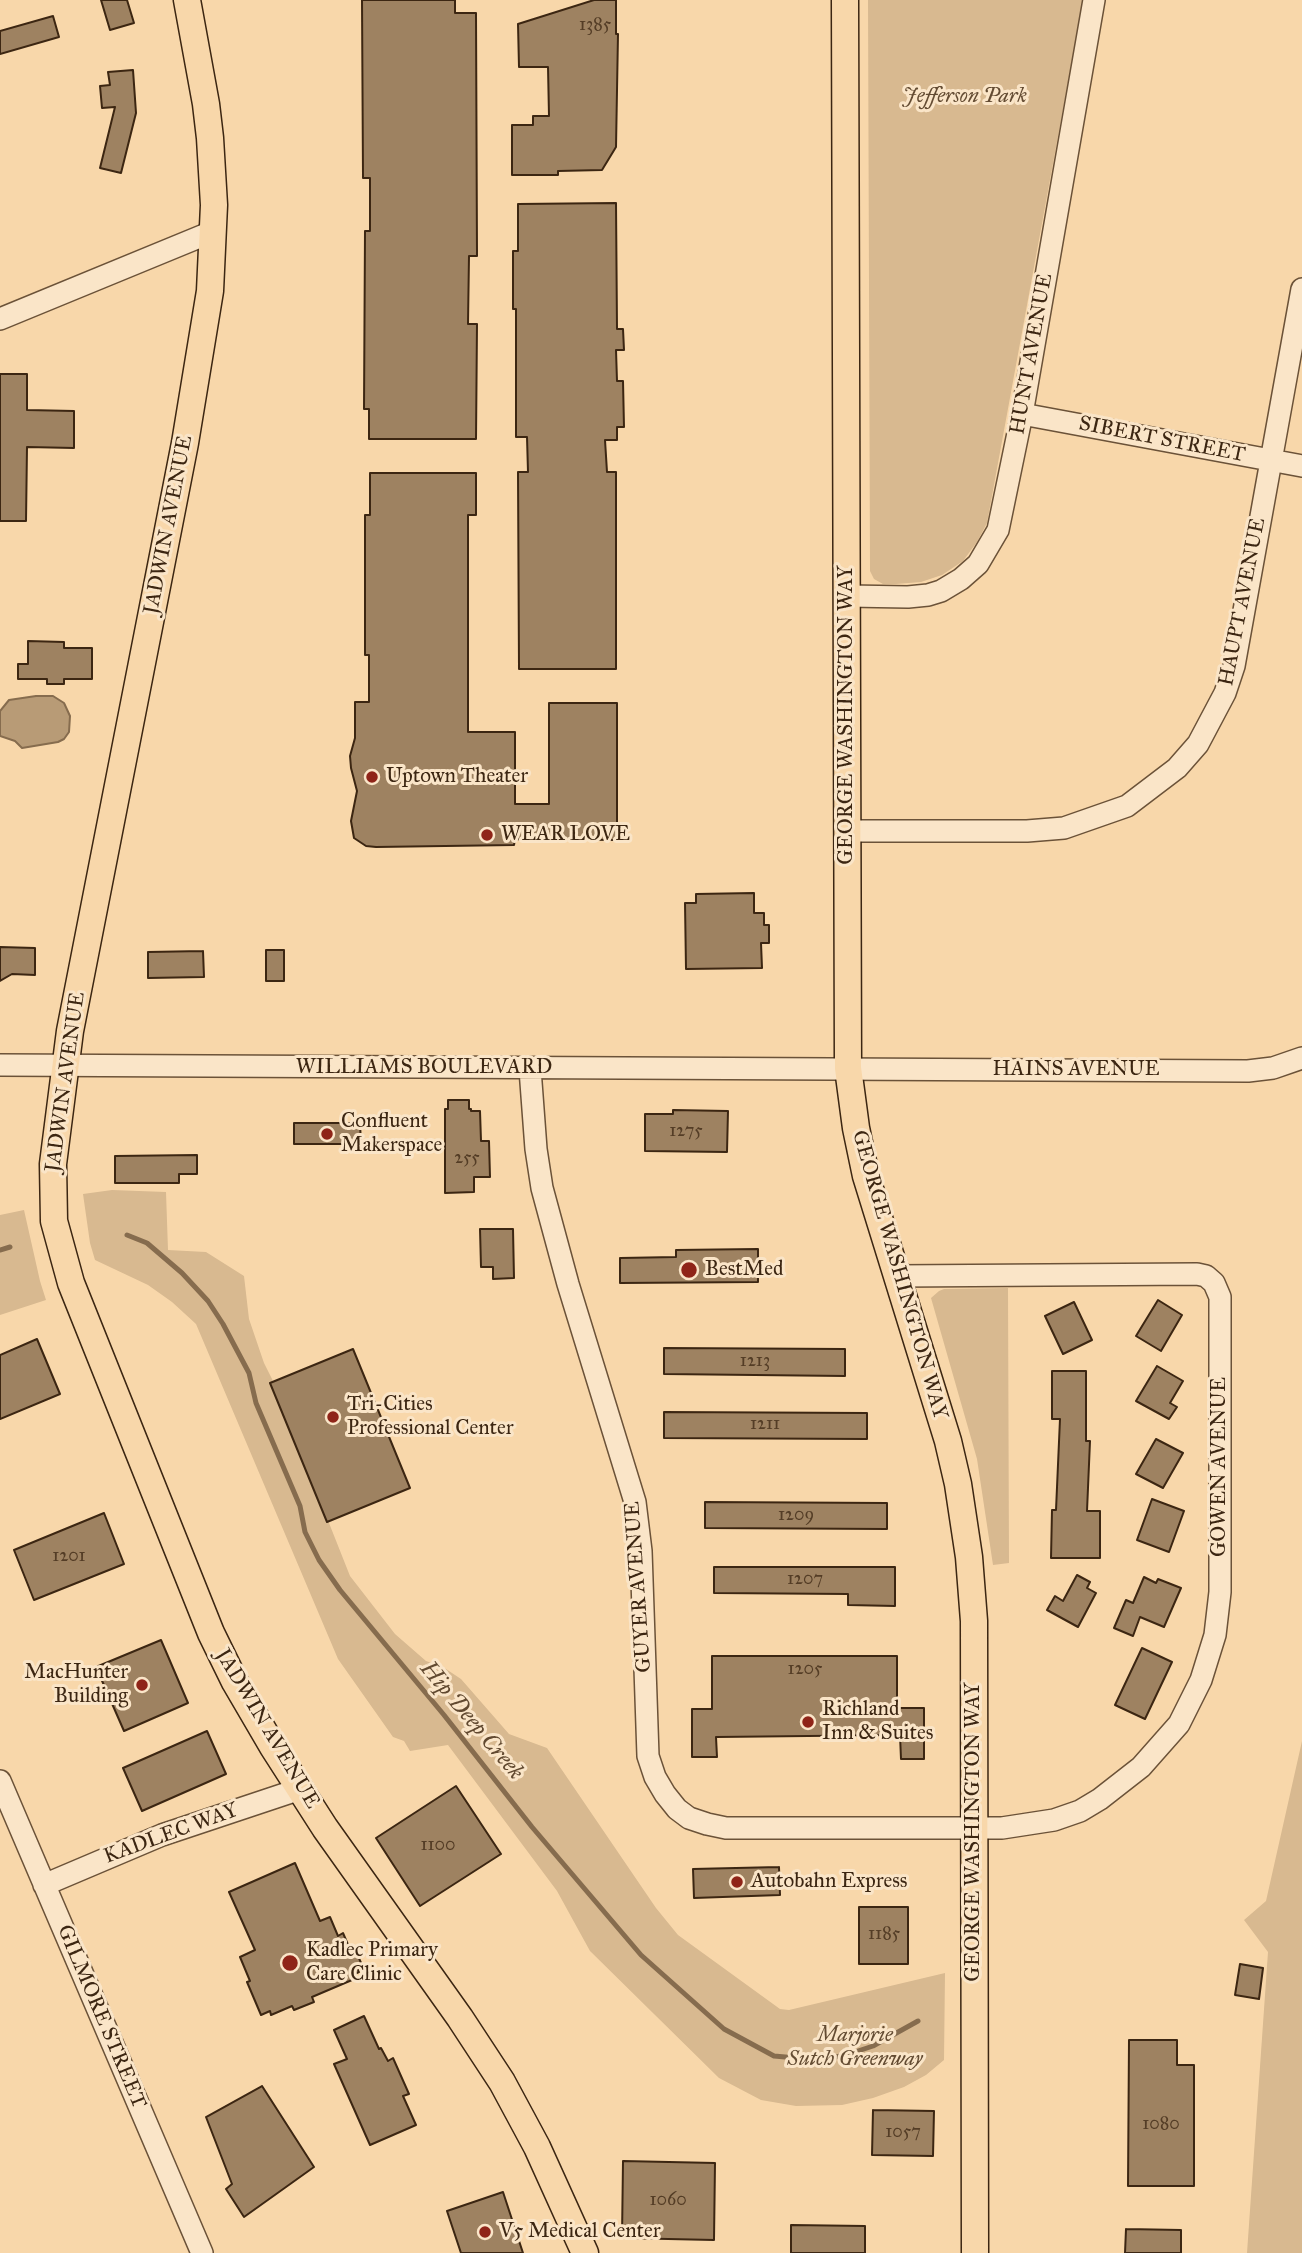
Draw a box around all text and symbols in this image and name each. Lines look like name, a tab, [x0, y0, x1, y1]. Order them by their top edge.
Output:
house number: 1385	[579, 15, 611, 37]
park label: Jefferson Park	[903, 84, 1027, 110]
street label: HUNT AVENUE	[1005, 271, 1059, 437]
street label: SIBERT STREET	[1077, 412, 1247, 468]
street label: JADWIN AVENUE	[139, 433, 199, 617]
street label: HAUPT AVENUE	[1214, 516, 1272, 688]
street label: GEORGE WASHINGTON WAY	[834, 565, 860, 865]
place label: Uptown Theater	[386, 764, 528, 790]
marker: Uptown Theater	[364, 769, 380, 785]
place label: WEAR LOVE	[501, 822, 630, 848]
marker: WEAR LOVE	[479, 827, 495, 843]
street label: JADWIN AVENUE	[41, 990, 91, 1174]
street label: WILLIAMS BOULEVARD	[296, 1055, 552, 1081]
street label: HAINS AVENUE	[992, 1057, 1160, 1083]
place label: Confluent Makerspace	[341, 1109, 442, 1159]
house number: 1275	[669, 1121, 703, 1143]
marker: Confluent Makerspace	[319, 1126, 335, 1142]
street label: GEORGE WASHINGTON WAY	[846, 1128, 952, 1422]
house number: 255	[454, 1148, 480, 1170]
place label: BestMed	[705, 1257, 783, 1283]
marker: BestMed	[679, 1260, 699, 1280]
house number: 1213	[740, 1351, 770, 1373]
street label: GOWEN AVENUE	[1207, 1377, 1233, 1557]
place label: Tri-Cities Professional Center	[347, 1392, 514, 1442]
marker: Tri-Cities Professional Center	[325, 1409, 341, 1425]
house number: 1211	[750, 1414, 780, 1436]
street label: GUYER AVENUE	[620, 1500, 658, 1674]
house number: 1209	[778, 1505, 814, 1527]
house number: 1201	[52, 1546, 86, 1568]
house number: 1207	[787, 1569, 823, 1591]
street label: JADWIN AVENUE	[209, 1645, 325, 1813]
water label: Hip Deep Creek	[413, 1656, 529, 1786]
house number: 1205	[788, 1659, 822, 1681]
place label: MacHunter Building	[24, 1660, 128, 1710]
marker: MacHunter Building	[134, 1677, 150, 1693]
street label: GEORGE WASHINGTON WAY	[961, 1682, 987, 1982]
place label: Richland Inn & Suites	[822, 1697, 933, 1747]
marker: Richland Inn & Suites	[800, 1714, 816, 1730]
street label: KADLEC WAY	[101, 1798, 241, 1870]
house number: 1100	[420, 1835, 456, 1857]
place label: Autobahn Express	[751, 1869, 907, 1895]
marker: Autobahn Express	[729, 1874, 745, 1890]
street label: GILMORE STREET	[51, 1921, 151, 2113]
house number: 1185	[868, 1924, 900, 1946]
place label: Kadlec Primary Care Clinic	[306, 1938, 438, 1988]
marker: Kadlec Primary Care Clinic	[280, 1953, 300, 1973]
park label: Marjorie Sutch Greenway	[787, 2023, 923, 2073]
house number: 1080	[1142, 2114, 1180, 2136]
house number: 1057	[885, 2122, 921, 2144]
house number: 1060	[649, 2190, 687, 2212]
place label: V5 Medical Center	[499, 2219, 661, 2245]
marker: V5 Medical Center	[477, 2224, 493, 2240]

